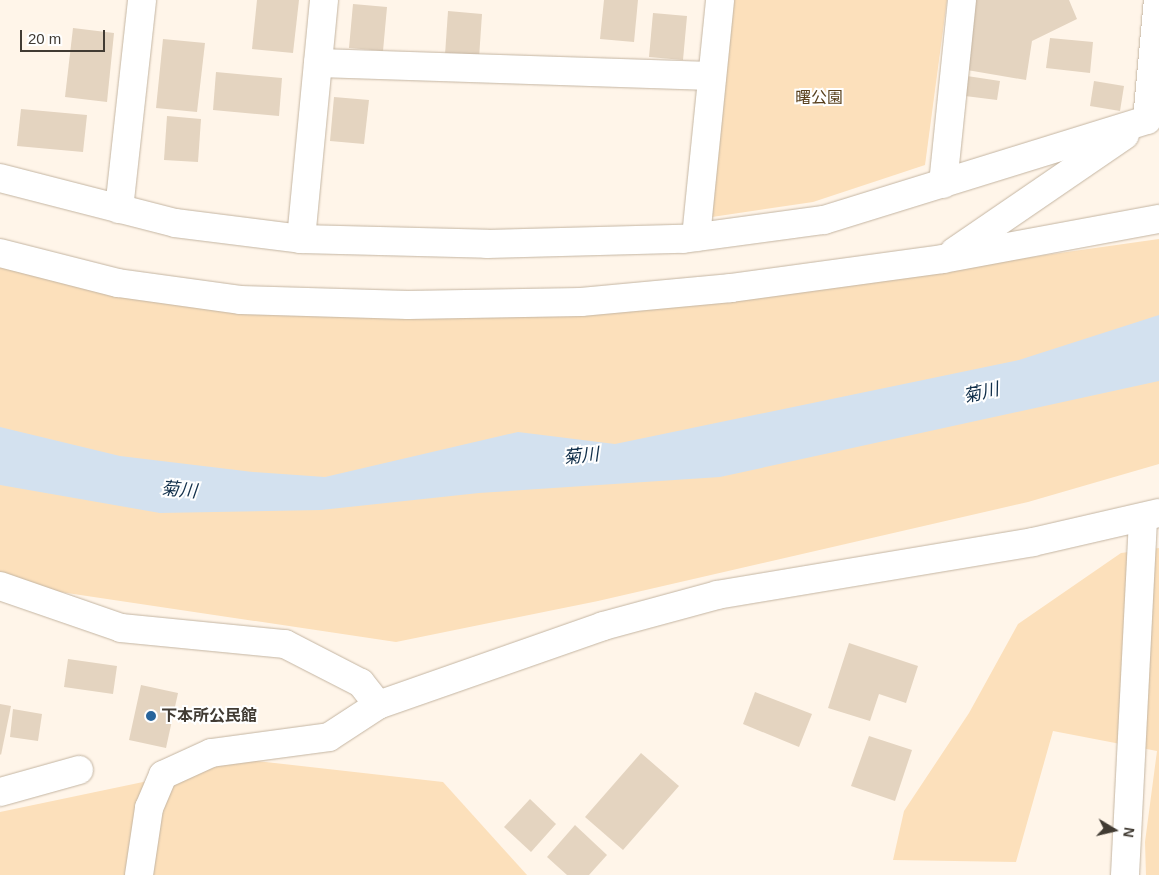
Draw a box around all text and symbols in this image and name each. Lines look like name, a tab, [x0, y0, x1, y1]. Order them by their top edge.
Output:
scale bar	[22, 20, 108, 52]
text: 20 m	[28, 30, 61, 47]
park label: 曙公園	[795, 88, 843, 108]
water label: 菊川	[961, 378, 1001, 408]
water label: 菊川	[562, 443, 600, 469]
water label: 菊川	[160, 478, 198, 502]
place label: 下本所公民館	[161, 706, 257, 726]
marker: 下本所公民館	[145, 710, 157, 722]
north arrow	[1089, 805, 1139, 855]
text: N	[1120, 826, 1138, 839]

